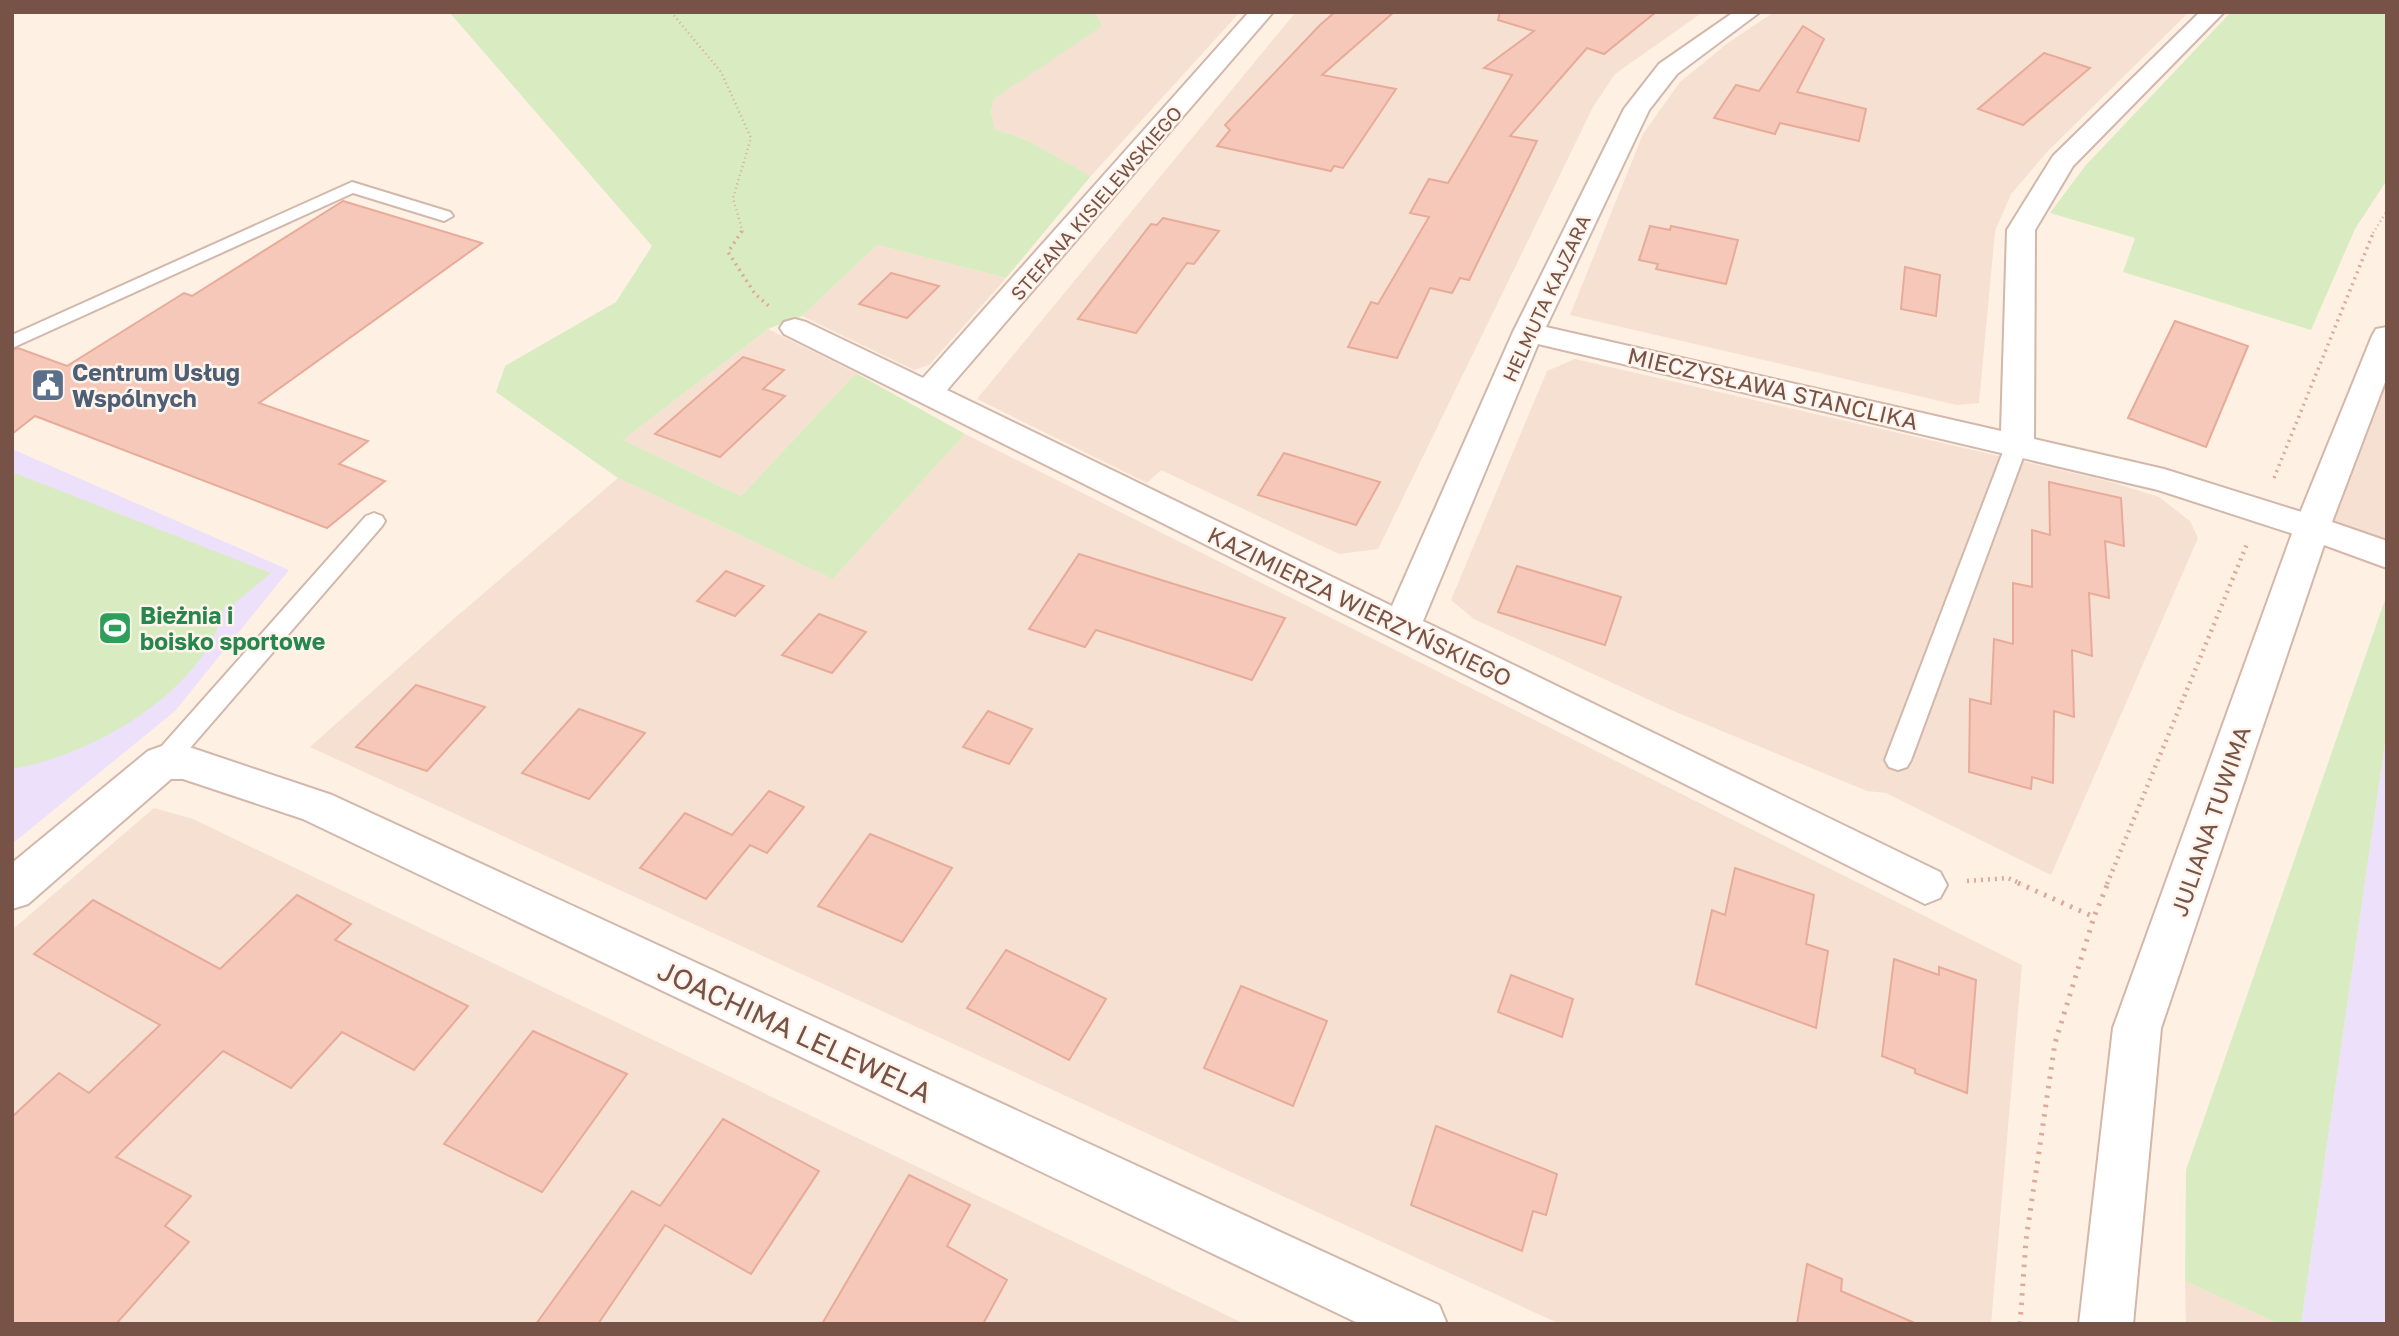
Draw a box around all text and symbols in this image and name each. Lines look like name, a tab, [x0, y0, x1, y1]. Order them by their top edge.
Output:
street label: STEFANA KISIELEWSKIEGO	[1005, 101, 1187, 305]
street label: HELMUTA KAJZARA	[1497, 211, 1595, 385]
street label: MIECZYSŁAWA STANCLIKA	[1625, 341, 1921, 435]
place label: Centrum Usług Wspólnych	[72, 358, 240, 412]
public building icon: Centrum Usług Wspólnych	[29, 366, 67, 404]
street label: KAZIMIERZA WIERZYŃSKIEGO	[1204, 520, 1516, 692]
place label: Bieżnia i boisko sportowe	[140, 601, 325, 655]
sports icon: Bieżnia i boisko sportowe	[96, 609, 134, 647]
street label: JULIANA TUWIMA	[2164, 722, 2256, 920]
street label: JOACHIMA LELEWELA	[653, 953, 937, 1109]

